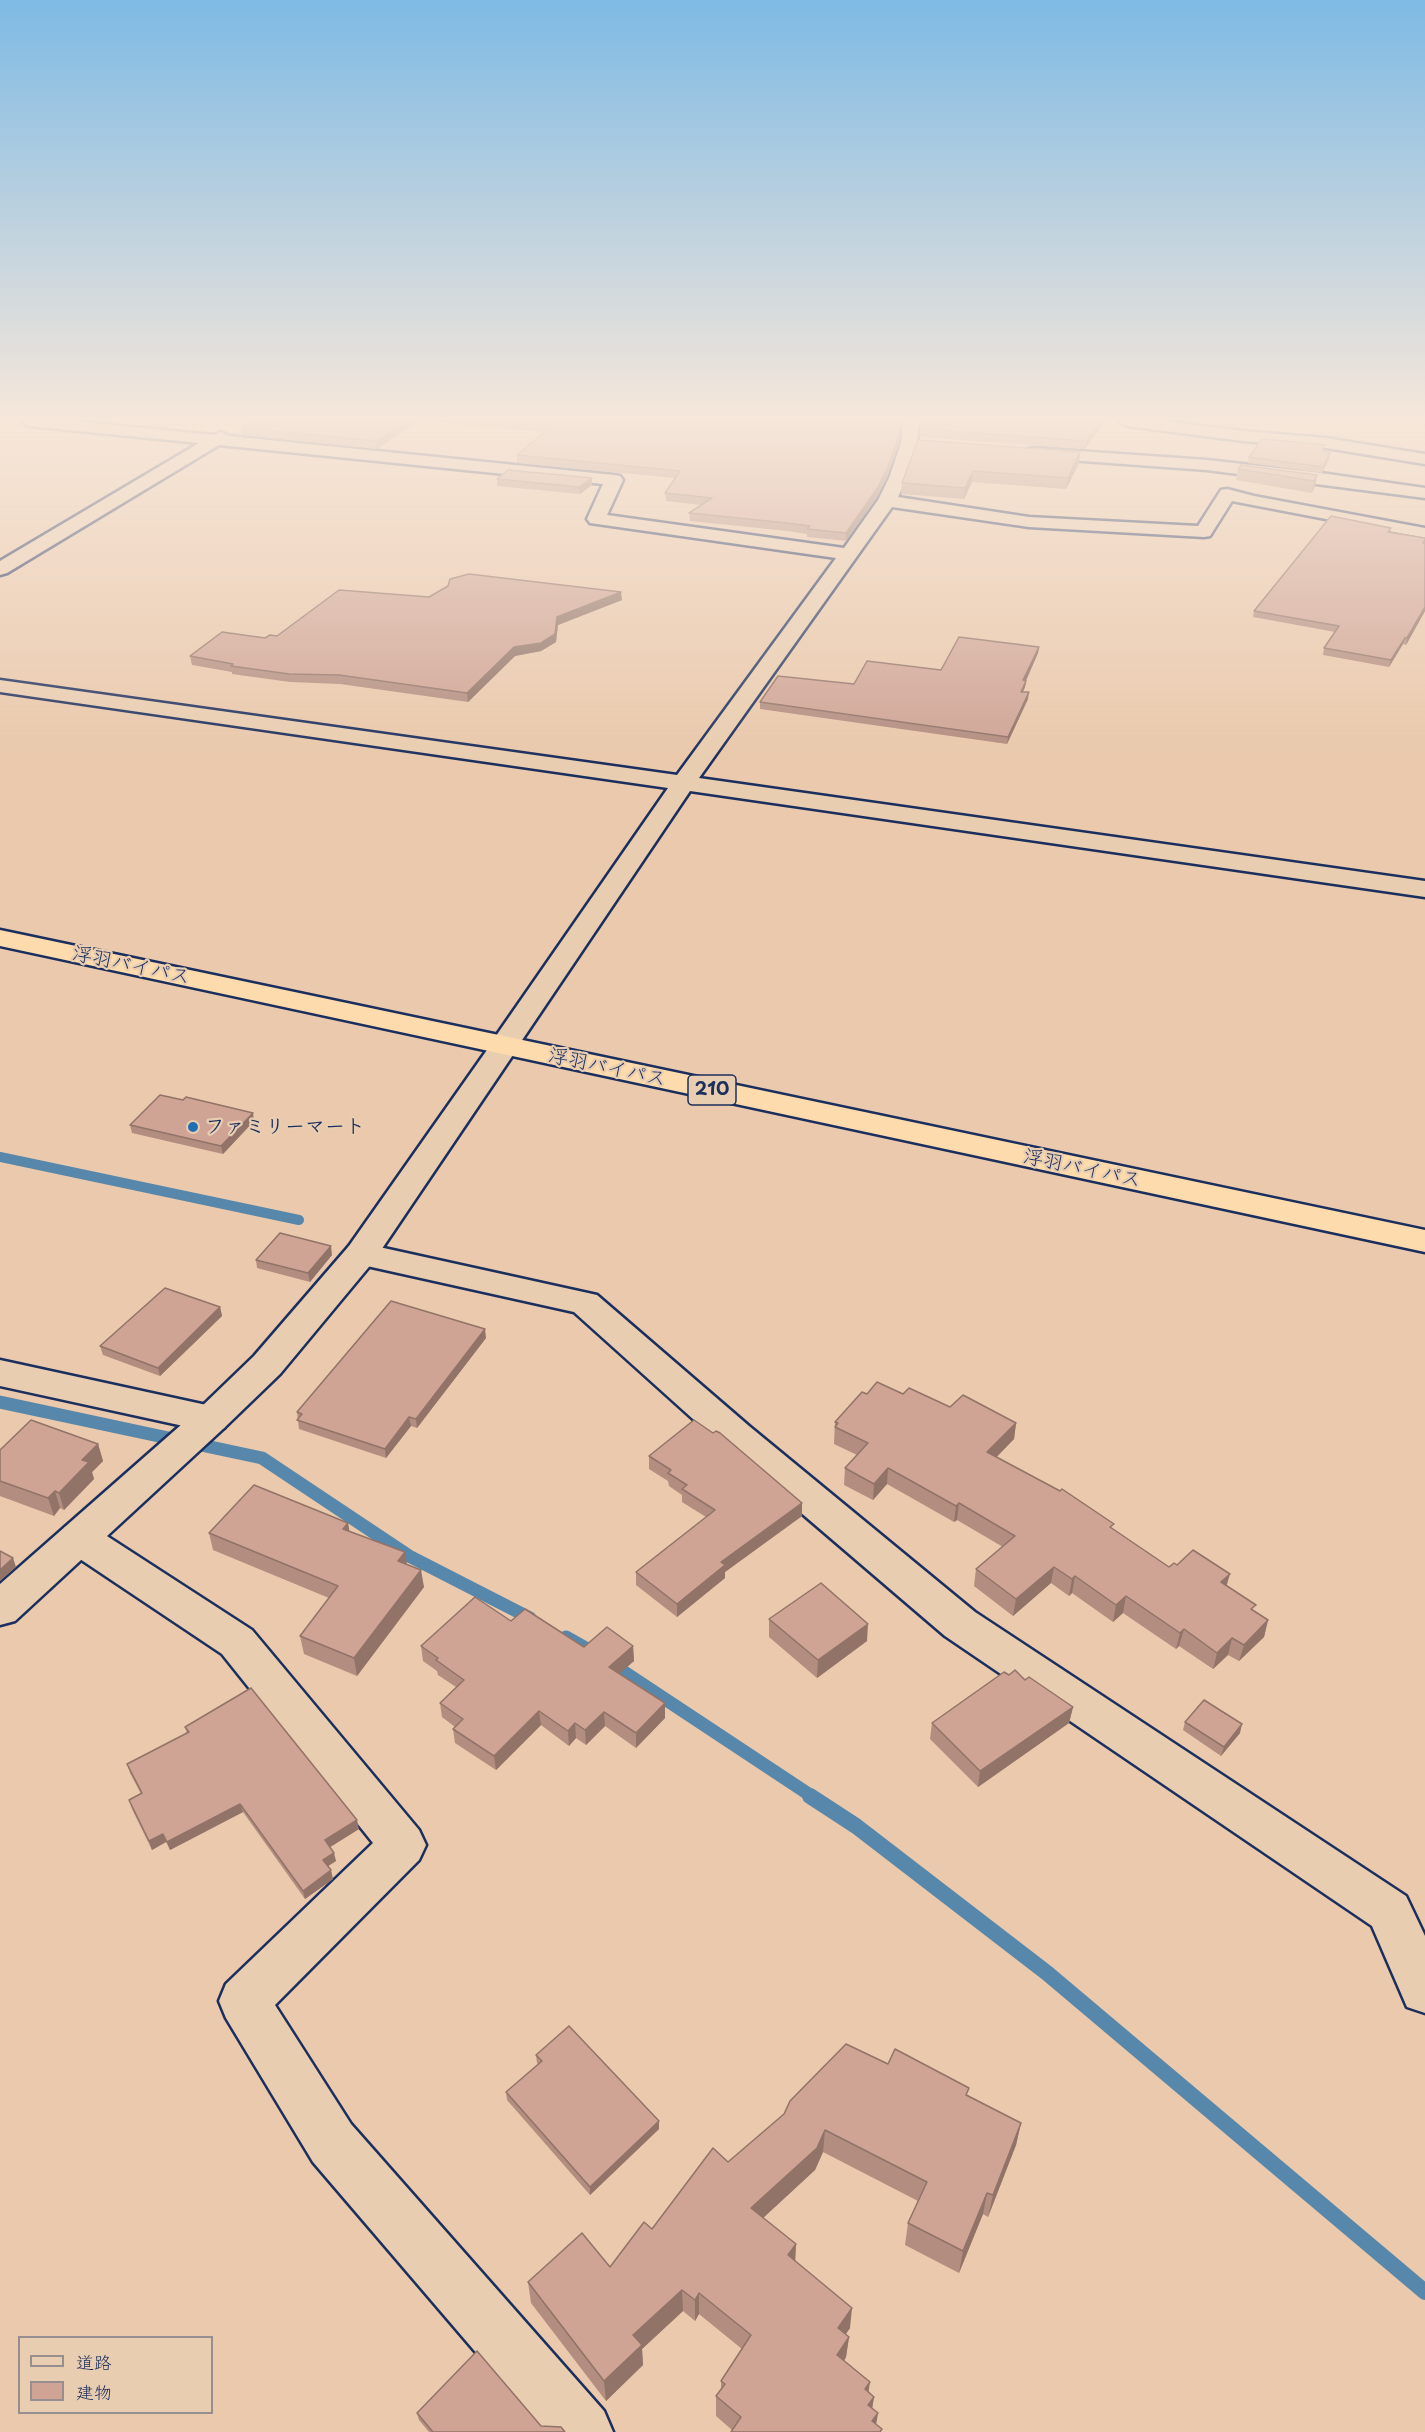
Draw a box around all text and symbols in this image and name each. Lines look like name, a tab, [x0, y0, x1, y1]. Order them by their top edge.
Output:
street label: 浮羽バイパス	[70, 942, 192, 990]
street label: 浮羽バイパス	[546, 1044, 668, 1092]
road number: 210	[688, 1075, 736, 1105]
place label: ファミリーマート	[205, 1115, 365, 1139]
marker: ファミリーマート	[186, 1120, 200, 1134]
street label: 浮羽バイパス	[1021, 1145, 1143, 1193]
legend	[18, 2336, 213, 2414]
text: 道路	[76, 2348, 112, 2375]
text: 建物	[76, 2378, 112, 2405]

